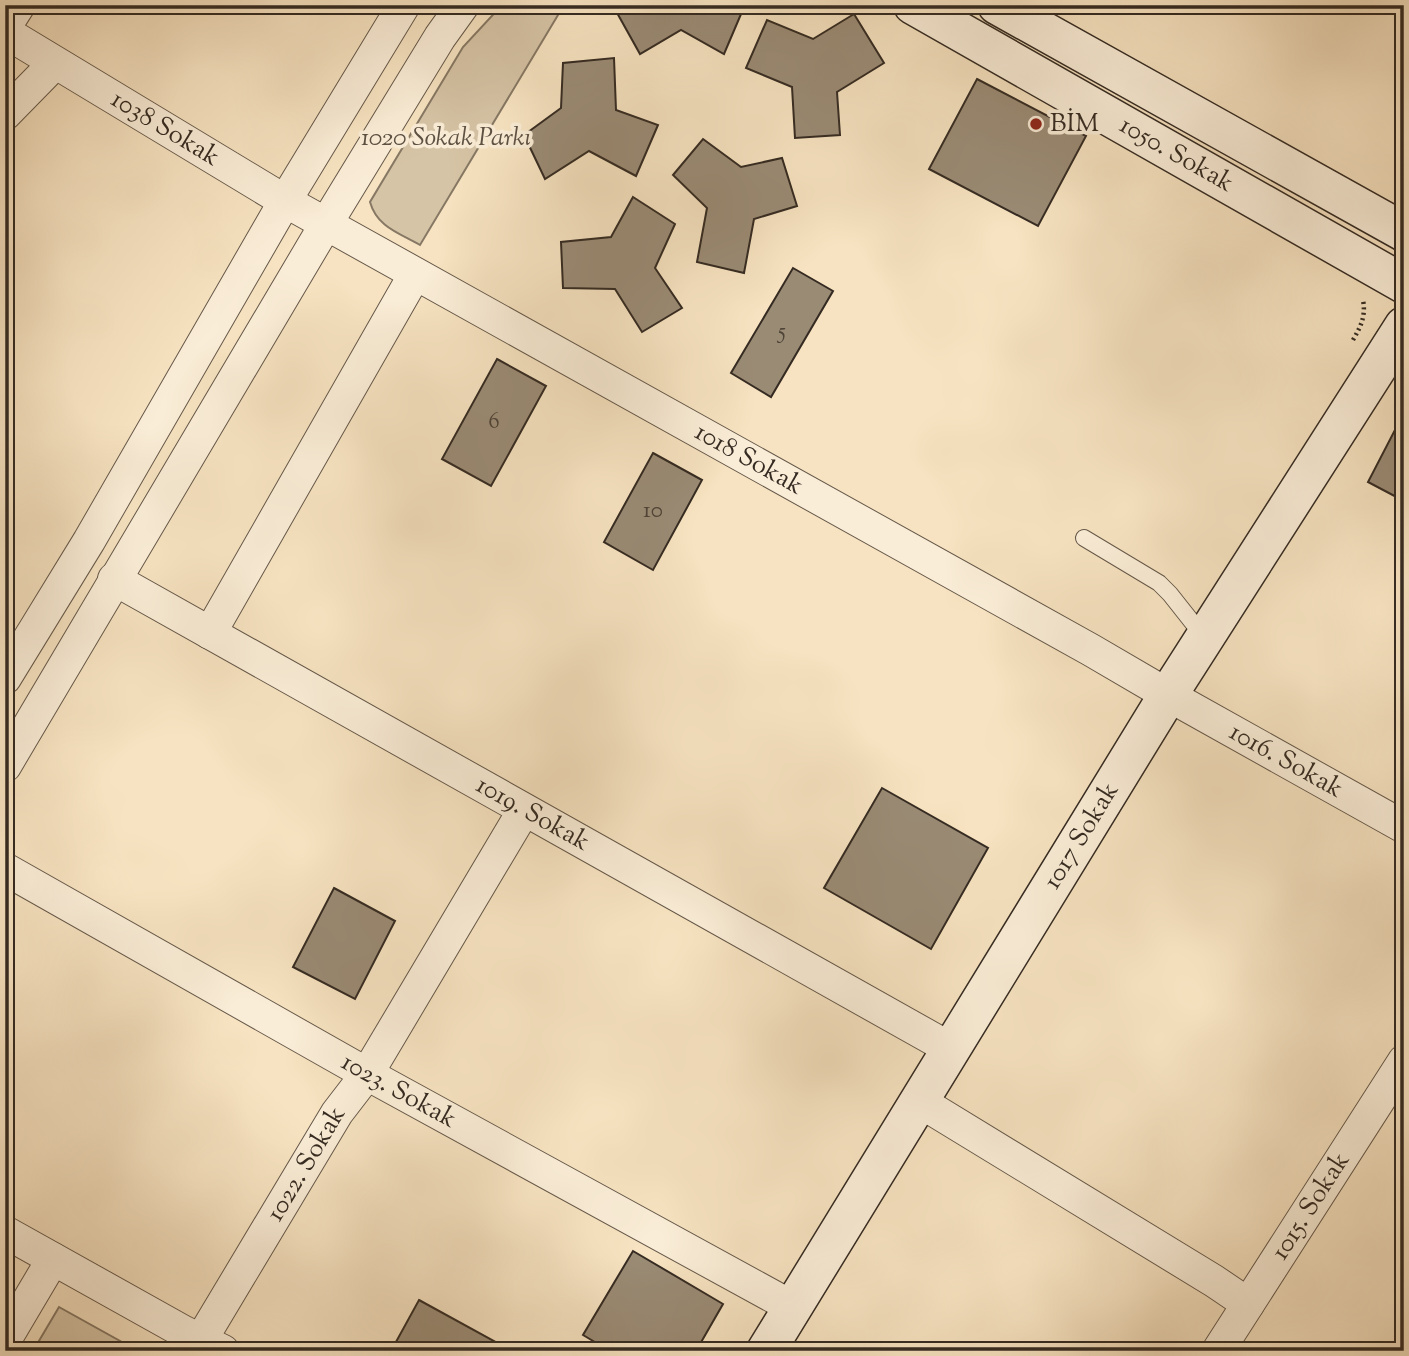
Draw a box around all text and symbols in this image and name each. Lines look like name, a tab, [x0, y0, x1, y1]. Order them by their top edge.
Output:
street label: 1038 Sokak	[104, 81, 227, 176]
place label: BİM	[1050, 106, 1099, 143]
street label: 1050. Sokak	[1112, 107, 1241, 202]
marker: BİM	[1028, 116, 1044, 132]
park label: 1020 Sokak Parkı	[361, 120, 531, 157]
house number: 5	[776, 316, 786, 349]
house number: 6	[488, 406, 500, 439]
street label: 1018 Sokak	[688, 414, 810, 505]
house number: 10	[643, 495, 663, 528]
street label: 1016. Sokak	[1222, 714, 1350, 808]
street label: 1019. Sokak	[469, 767, 596, 861]
street label: 1017 Sokak	[1035, 775, 1129, 897]
street label: 1023. Sokak	[334, 1044, 463, 1138]
street label: 1022. Sokak	[257, 1100, 355, 1229]
street label: 1015. Sokak	[1262, 1145, 1359, 1268]

